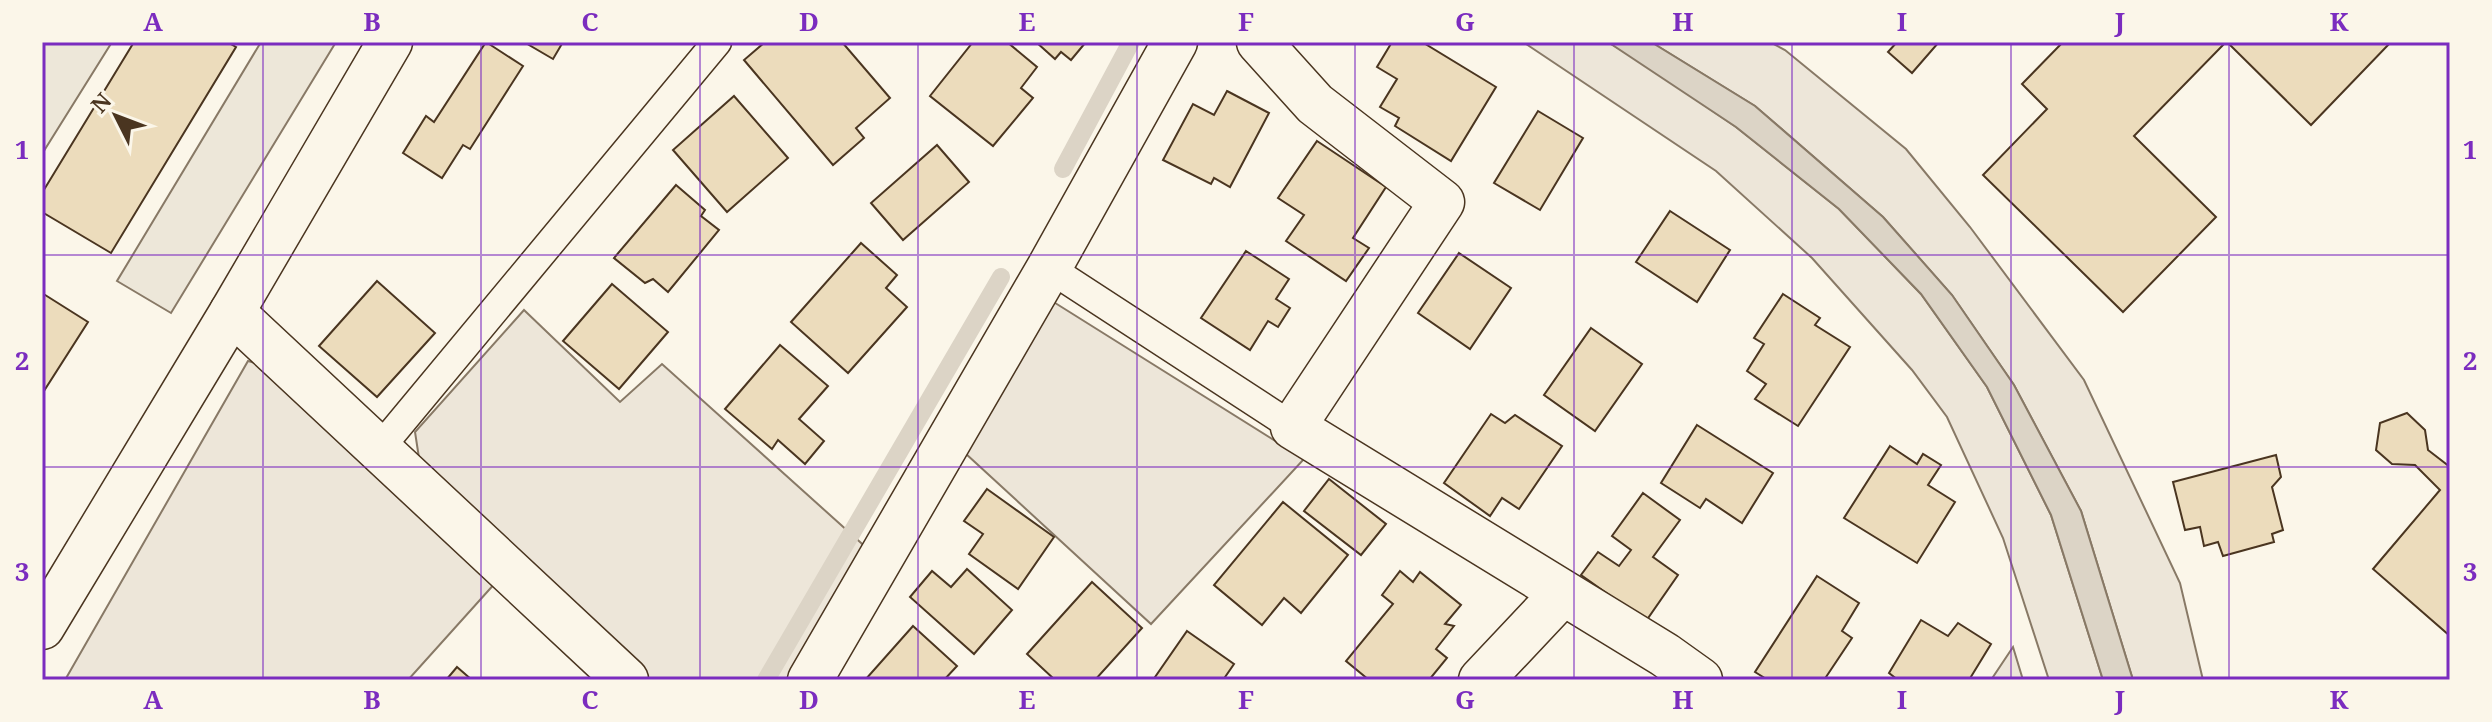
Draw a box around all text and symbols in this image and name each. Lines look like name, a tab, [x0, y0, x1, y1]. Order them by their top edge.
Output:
text: A	[143, 3, 163, 39]
text: B	[363, 3, 381, 39]
text: C	[581, 3, 599, 39]
text: D	[799, 3, 819, 39]
text: E	[1019, 3, 1036, 39]
text: F	[1238, 3, 1254, 39]
text: G	[1455, 3, 1475, 39]
text: H	[1672, 3, 1694, 39]
text: I	[1897, 3, 1907, 39]
text: J	[2114, 3, 2125, 39]
text: K	[2329, 3, 2349, 39]
north arrow	[76, 76, 156, 156]
text: N	[83, 85, 117, 118]
text: 1	[15, 131, 29, 167]
text: 1	[2463, 131, 2477, 167]
text: 2	[15, 342, 29, 378]
text: 2	[2463, 342, 2477, 378]
text: 3	[15, 553, 29, 589]
text: 3	[2463, 553, 2477, 589]
text: A	[143, 681, 163, 717]
text: B	[363, 681, 381, 717]
text: C	[581, 681, 599, 717]
text: D	[799, 681, 819, 717]
text: E	[1019, 681, 1036, 717]
text: F	[1238, 681, 1254, 717]
text: G	[1455, 681, 1475, 717]
text: H	[1672, 681, 1694, 717]
text: I	[1897, 681, 1907, 717]
text: J	[2114, 681, 2125, 717]
text: K	[2329, 681, 2349, 717]

